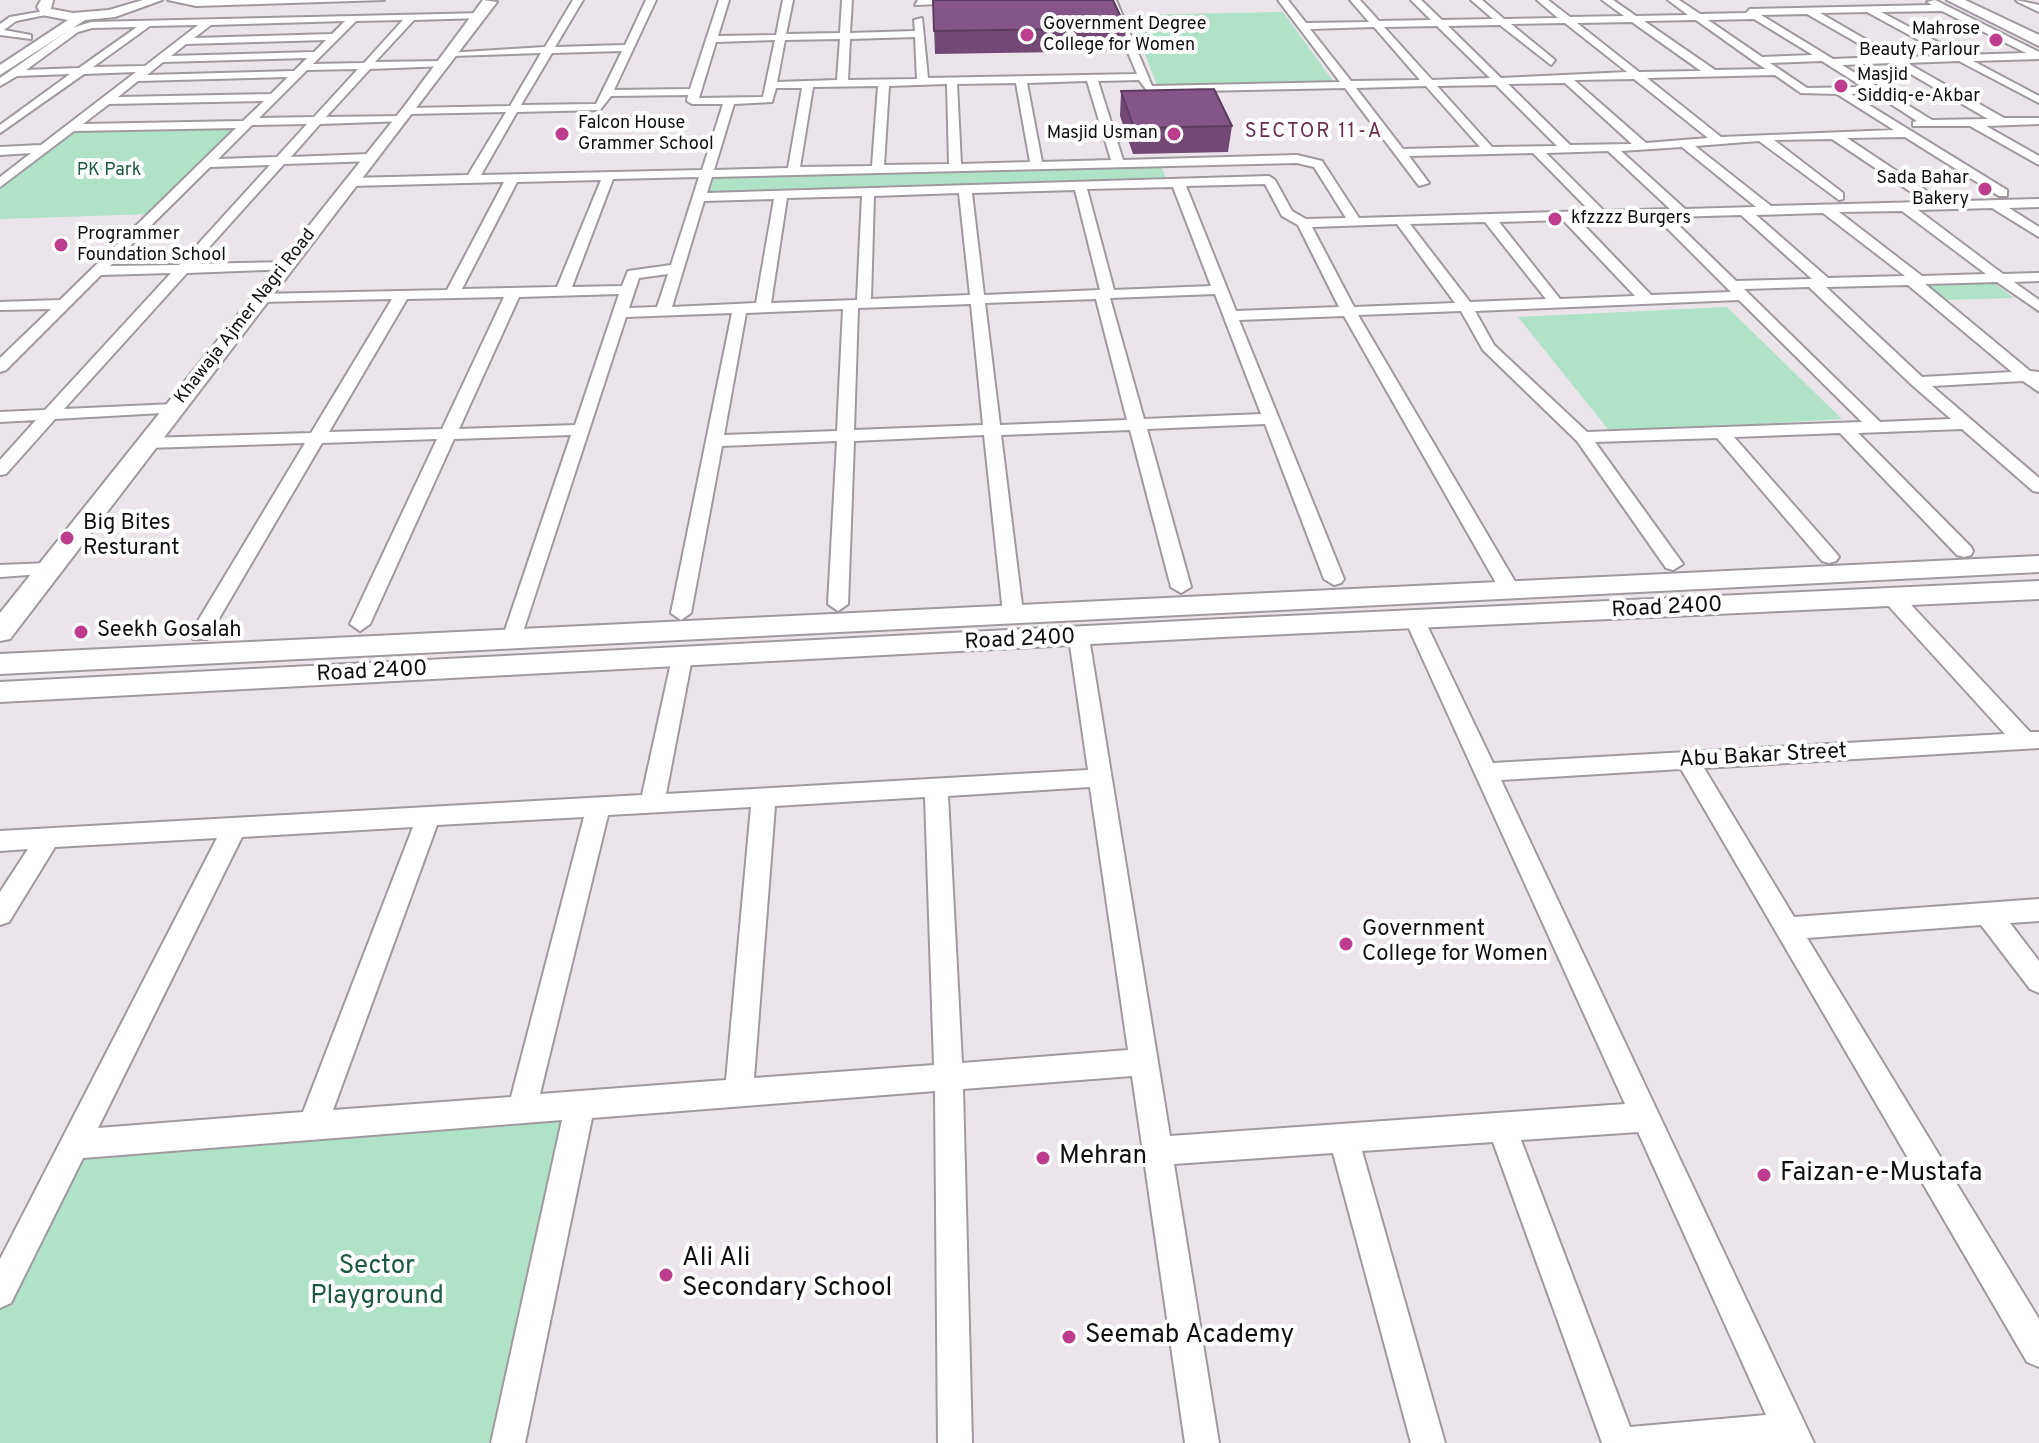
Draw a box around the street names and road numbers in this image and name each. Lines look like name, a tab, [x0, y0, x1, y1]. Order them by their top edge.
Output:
street label: Khawaja Ajmer Nagri Road	[171, 225, 321, 409]
street label: Road 2400	[1611, 593, 1723, 625]
street label: Road 2400	[964, 625, 1076, 657]
street label: Road 2400	[316, 657, 428, 689]
street label: Abu Bakar Street	[1678, 739, 1848, 775]

